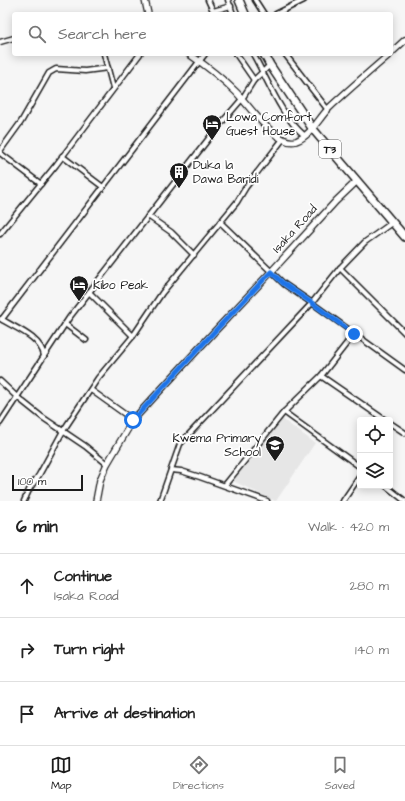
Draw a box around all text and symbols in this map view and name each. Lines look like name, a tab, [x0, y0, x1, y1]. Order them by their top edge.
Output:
search box	[12, 12, 393, 56]
icon: search	[26, 23, 48, 45]
text: Search here	[58, 24, 147, 45]
place label: Lowa Comfort Guest House	[226, 109, 312, 140]
hotel icon: Lowa Comfort Guest House	[201, 113, 223, 141]
road number: T3	[319, 140, 341, 158]
place label: Duka la Dawa Baridi	[193, 157, 259, 188]
building icon: Duka la Dawa Baridi	[168, 161, 190, 189]
street label: Isaka Road	[269, 201, 321, 257]
hotel icon: Kibo Peak	[68, 274, 90, 302]
place label: Kibo Peak	[93, 277, 149, 294]
route end	[345, 325, 363, 343]
route start	[124, 411, 142, 429]
map controls	[357, 417, 393, 489]
button: locate	[357, 417, 393, 453]
place label: Kwema Primary School	[173, 430, 261, 461]
school or university icon: Kwema Primary School	[264, 434, 286, 462]
button: layers	[357, 453, 393, 489]
scale bar	[12, 473, 83, 492]
text: 100 m	[18, 474, 46, 489]
text: 6 min	[16, 515, 58, 539]
text: Walk · 420 m	[308, 518, 389, 536]
text: Continue	[54, 566, 112, 587]
icon: ahead	[16, 575, 38, 597]
text: 280 m	[350, 577, 389, 595]
text: Isaka Road	[54, 587, 119, 605]
icon: right	[16, 639, 38, 661]
text: Turn right	[54, 639, 125, 660]
text: 140 m	[355, 641, 389, 659]
icon: arrive	[16, 703, 38, 725]
text: Arrive at destination	[54, 703, 195, 724]
tab: Map	[50, 754, 72, 793]
tab: Directions	[173, 754, 224, 793]
tab: Saved	[325, 754, 355, 793]

